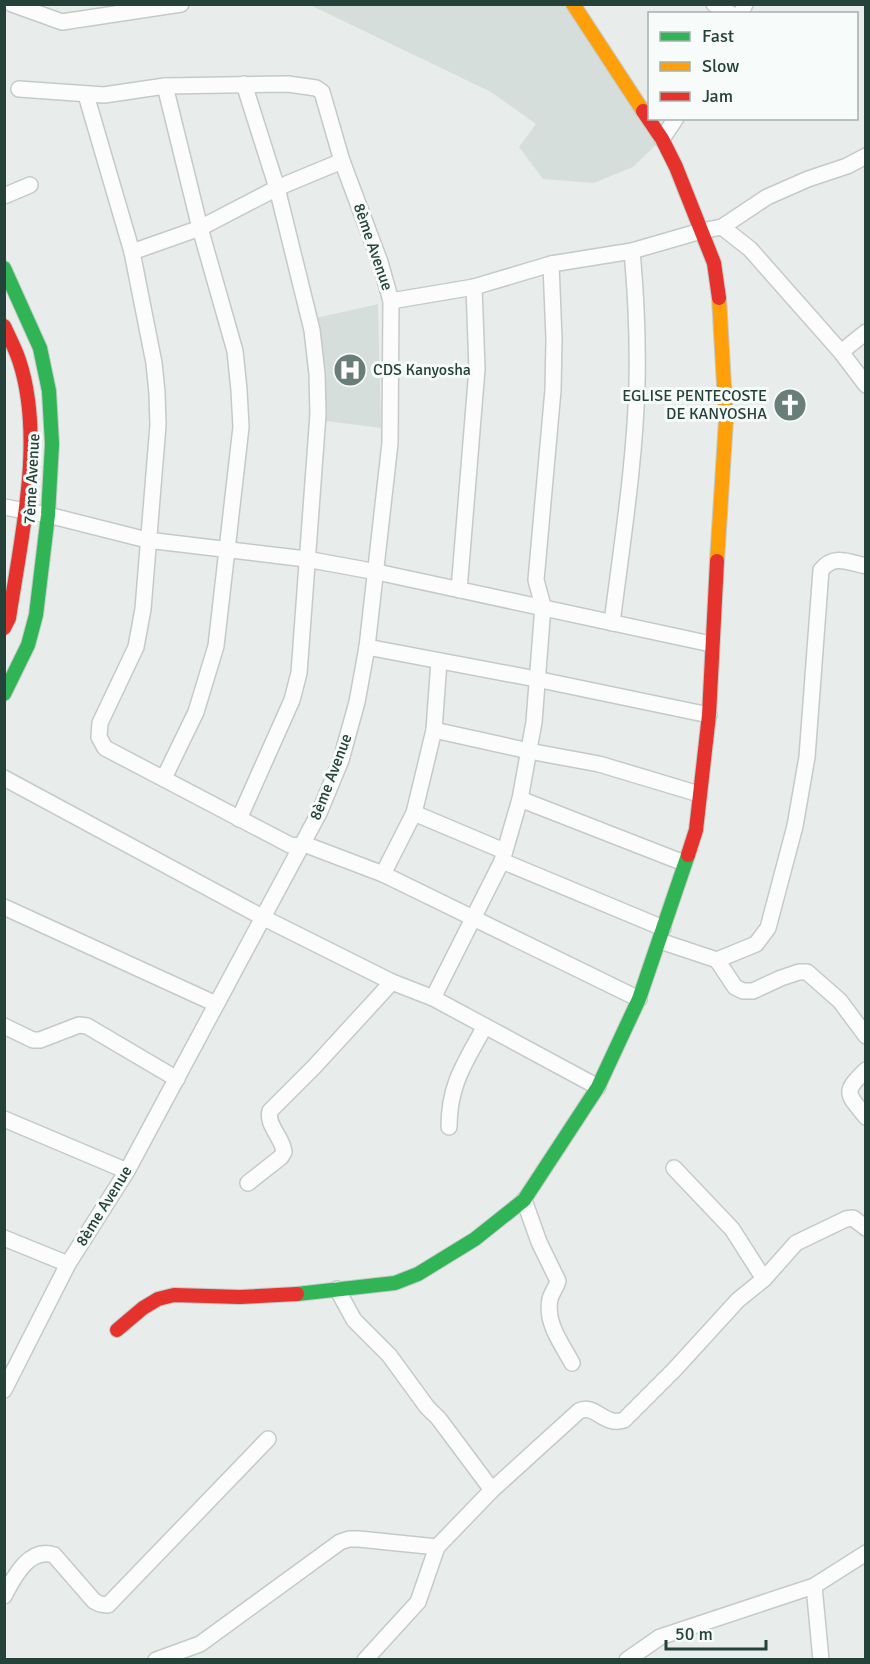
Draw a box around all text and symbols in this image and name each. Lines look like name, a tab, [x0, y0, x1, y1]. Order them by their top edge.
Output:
legend	[648, 12, 858, 120]
text: Fast	[702, 25, 734, 47]
text: Slow	[702, 55, 739, 77]
text: Jam	[702, 85, 733, 107]
street label: 8ème Avenue	[349, 201, 397, 293]
hospital icon: CDS Kanyosha	[332, 352, 368, 388]
place label: CDS Kanyosha	[373, 360, 471, 380]
place label: EGLISE PENTECOSTE DE KANYOSHA	[622, 386, 767, 424]
church icon: EGLISE PENTECOSTE DE KANYOSHA	[772, 387, 808, 423]
street label: 7ème Avenue	[20, 433, 44, 525]
street label: 8ème Avenue	[305, 731, 357, 823]
street label: 8ème Avenue	[71, 1162, 137, 1250]
scale bar	[666, 1613, 766, 1651]
text: 50 m	[675, 1623, 713, 1645]

